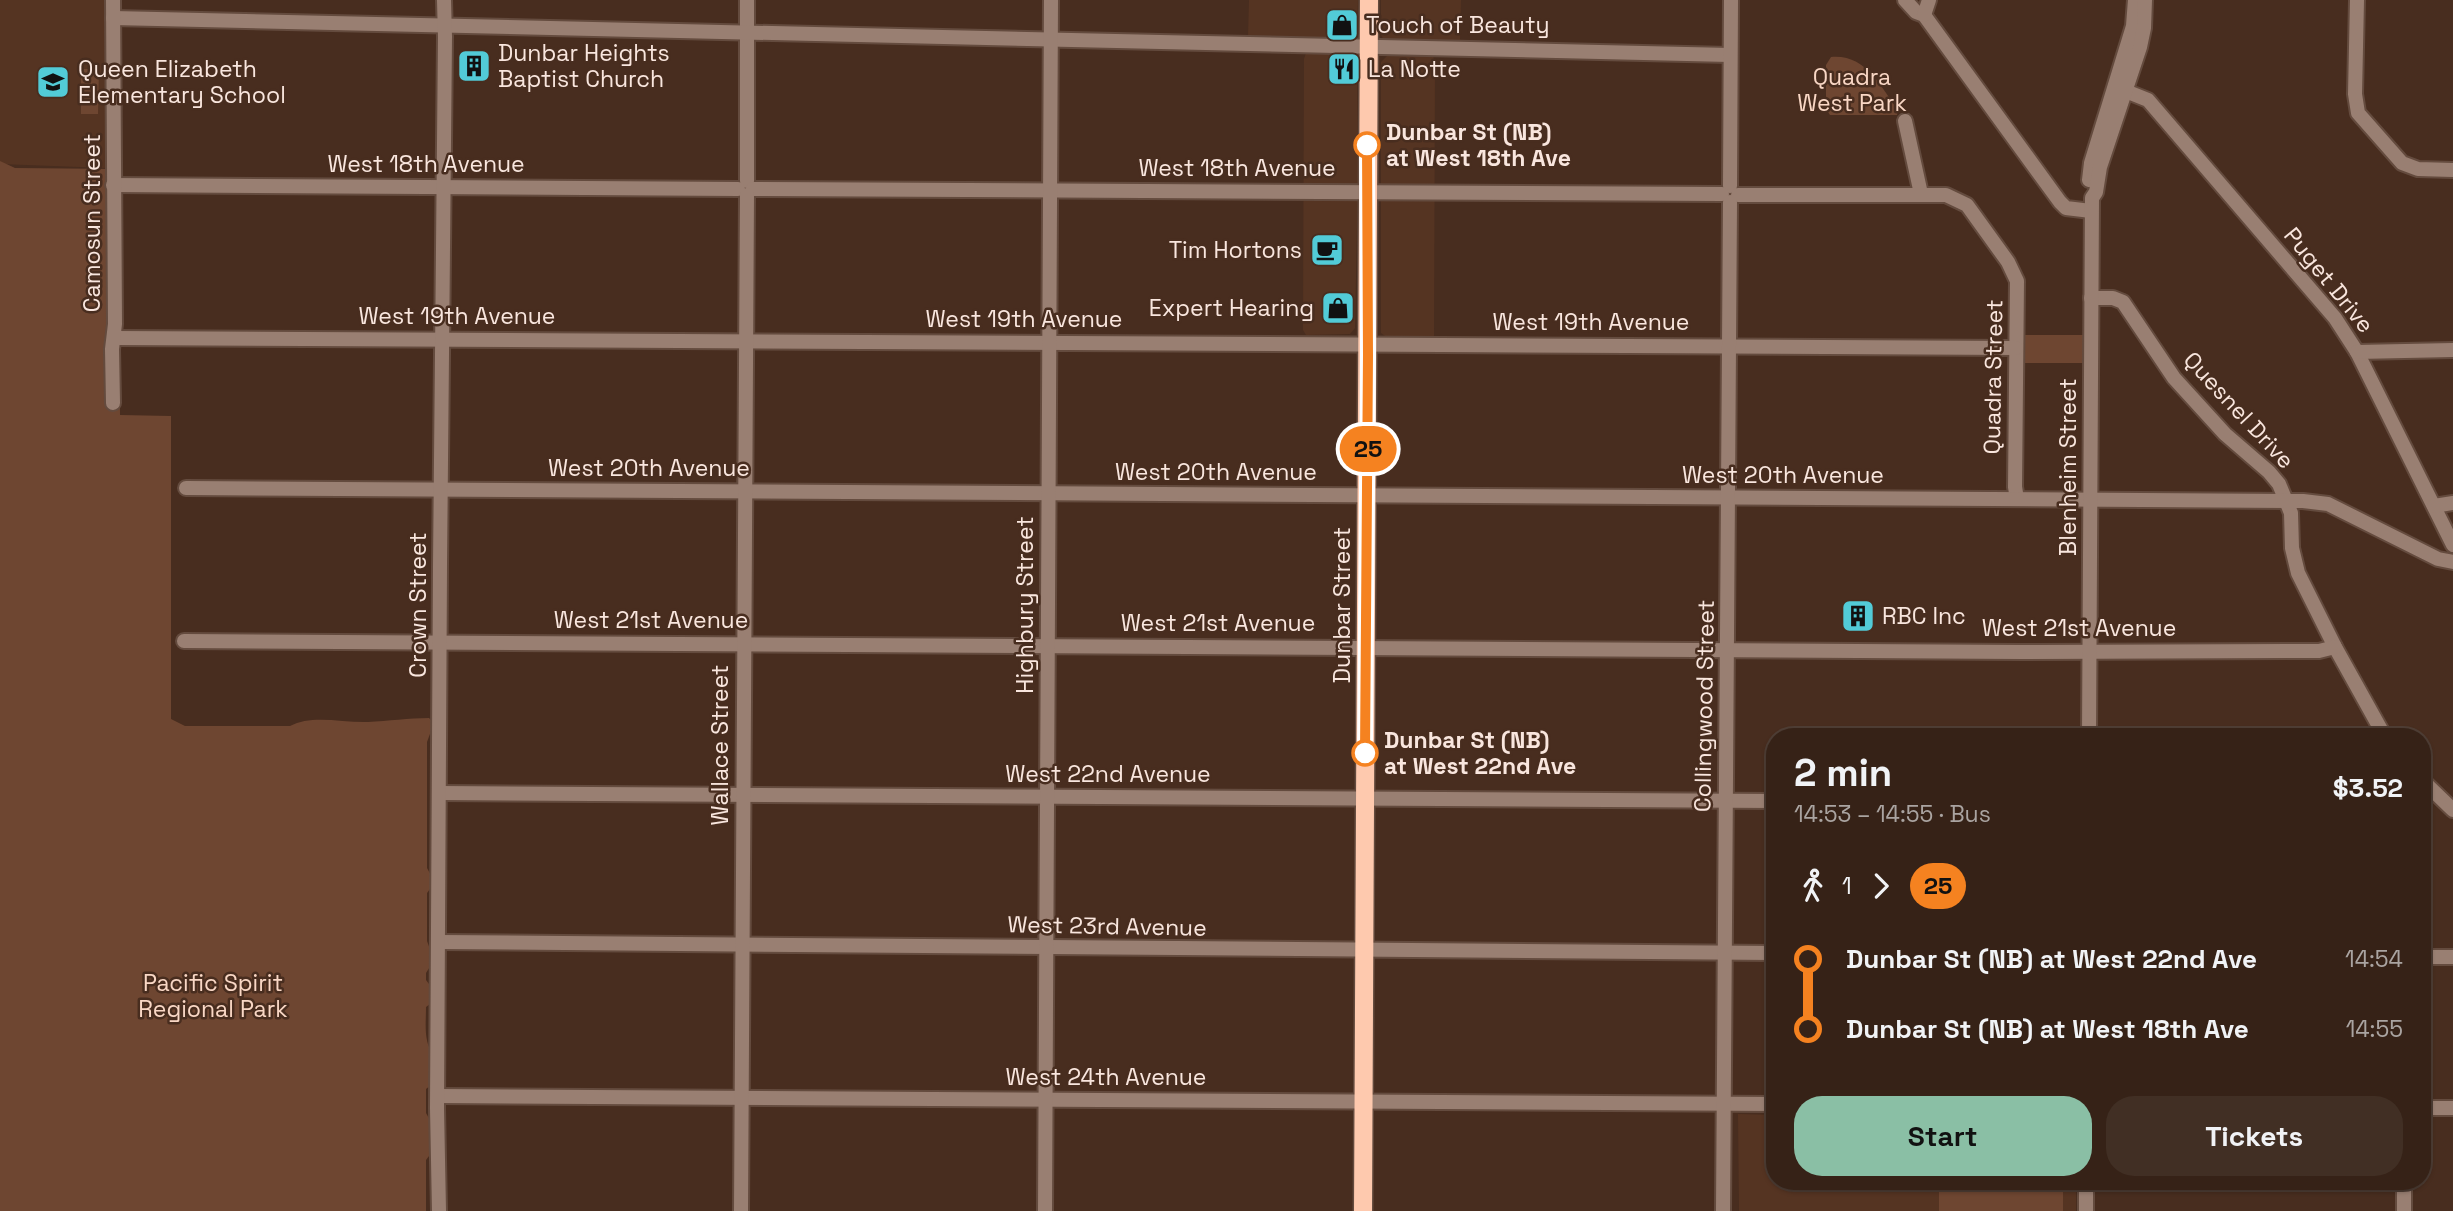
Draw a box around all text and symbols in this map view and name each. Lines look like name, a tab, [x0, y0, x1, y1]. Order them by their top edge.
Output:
shop icon: Touch of Beauty	[1323, 6, 1361, 44]
place label: Touch of Beauty	[1366, 10, 1550, 40]
place label: Dunbar Heights Baptist Church	[498, 38, 670, 94]
building icon: Dunbar Heights Baptist Church	[455, 47, 493, 85]
restaurant icon: La Notte	[1325, 50, 1363, 88]
place label: Queen Elizabeth Elementary School	[78, 54, 286, 110]
place label: La Notte	[1368, 54, 1461, 84]
park label: Quadra West Park	[1797, 62, 1907, 118]
school or university icon: Queen Elizabeth Elementary School	[34, 63, 72, 101]
place label: Dunbar St (NB) at West 18th Ave	[1386, 117, 1571, 173]
marker: Dunbar St (NB) at West 18th Ave	[1354, 132, 1380, 158]
street label: Camosun Street	[77, 134, 107, 312]
street label: West 18th Avenue	[327, 149, 525, 179]
street label: West 18th Avenue	[1138, 153, 1336, 183]
street label: Puget Drive	[2277, 221, 2381, 339]
cafe icon: Tim Hortons	[1308, 231, 1346, 269]
place label: Tim Hortons	[1169, 235, 1302, 265]
shop icon: Expert Hearing	[1319, 289, 1357, 327]
place label: Expert Hearing	[1149, 293, 1314, 323]
street label: Quadra Street	[1977, 299, 2009, 455]
street label: West 19th Avenue	[359, 301, 555, 331]
street label: West 19th Avenue	[926, 304, 1122, 334]
street label: West 19th Avenue	[1493, 307, 1689, 337]
street label: Quesnel Drive	[2177, 345, 2301, 475]
street label: Blenheim Street	[2053, 378, 2083, 556]
line badge: 25	[1336, 426, 1400, 472]
text: 25	[1354, 433, 1382, 464]
street label: West 20th Avenue	[548, 453, 750, 483]
street label: West 20th Avenue	[1115, 457, 1317, 487]
street label: West 20th Avenue	[1682, 460, 1884, 490]
street label: Highbury Street	[1010, 516, 1040, 694]
street label: Dunbar Street	[1327, 527, 1357, 683]
street label: Crown Street	[403, 532, 433, 678]
building icon: RBC Inc	[1839, 597, 1877, 635]
street label: Collingwood Street	[1687, 600, 1721, 812]
place label: RBC Inc	[1882, 601, 1966, 631]
street label: West 21st Avenue	[554, 605, 748, 635]
street label: West 21st Avenue	[1121, 608, 1315, 638]
street label: West 21st Avenue	[1982, 613, 2176, 643]
street label: Wallace Street	[705, 665, 735, 825]
place label: Dunbar St (NB) at West 22nd Ave	[1384, 725, 1576, 781]
marker: Dunbar St (NB) at West 22nd Ave	[1352, 740, 1378, 766]
text: 2 min	[1794, 749, 1892, 797]
street label: West 22nd Avenue	[1005, 759, 1211, 789]
text: $3.52	[2333, 771, 2403, 805]
text: 14:53 – 14:55 · Bus	[1794, 799, 1991, 829]
icon: walk	[1794, 867, 1832, 905]
icon: forward	[1862, 867, 1900, 905]
text: 25	[1924, 870, 1952, 901]
text: 1	[1842, 871, 1852, 901]
street label: West 23rd Avenue	[1007, 909, 1207, 943]
text: Dunbar St (NB) at West 22nd Ave	[1846, 942, 2257, 976]
text: 14:54	[2345, 944, 2403, 974]
park label: Pacific Spirit Regional Park	[138, 968, 288, 1024]
text: Dunbar St (NB) at West 18th Ave	[1846, 1012, 2249, 1046]
text: 14:55	[2346, 1014, 2403, 1044]
street label: West 24th Avenue	[1006, 1062, 1206, 1092]
button: Start	[1794, 1096, 2092, 1176]
button: Tickets	[2106, 1096, 2403, 1176]

